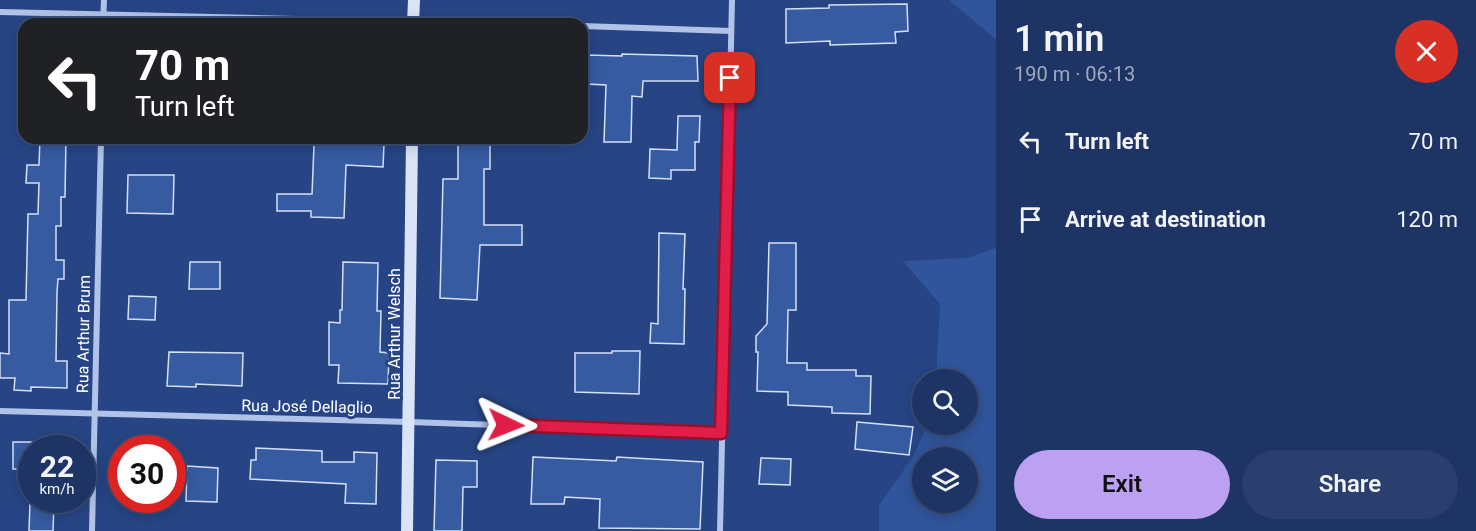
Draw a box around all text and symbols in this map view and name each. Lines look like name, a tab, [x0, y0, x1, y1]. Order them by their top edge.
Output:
text: 1 min	[1014, 18, 1104, 60]
button: close	[1395, 20, 1458, 83]
text: 70 m	[135, 41, 230, 90]
icon: left	[36, 42, 114, 120]
pin	[704, 52, 755, 103]
icon: arrive	[713, 61, 746, 94]
text: 190 m · 06:13	[1014, 62, 1135, 86]
text: Turn left	[135, 91, 235, 123]
icon: left	[1014, 125, 1047, 158]
text: Turn left	[1065, 129, 1149, 154]
text: 70 m	[1409, 129, 1458, 154]
icon: arrive	[1014, 203, 1047, 236]
text: Arrive at destination	[1065, 207, 1266, 232]
text: 120 m	[1396, 207, 1458, 232]
street label: Rua Arthur Welsch	[385, 268, 404, 400]
street label: Rua Arthur Brum	[73, 275, 94, 393]
map controls	[912, 369, 978, 513]
button: search	[912, 369, 978, 435]
position arrow	[474, 393, 538, 457]
street label: Rua José Dellaglio	[241, 396, 373, 417]
speed limit sign: 30	[108, 435, 186, 513]
button: layers	[912, 447, 978, 513]
text: 22	[40, 449, 74, 484]
button: Exit	[1014, 450, 1230, 519]
button: Share	[1242, 450, 1458, 519]
text: km/h	[39, 480, 75, 498]

